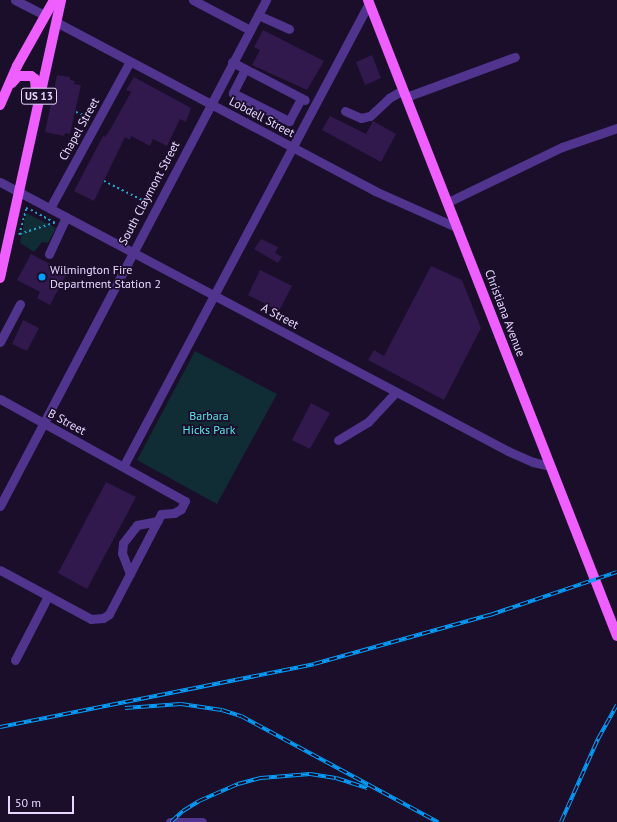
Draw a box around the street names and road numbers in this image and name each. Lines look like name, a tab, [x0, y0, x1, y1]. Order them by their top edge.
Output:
road number: US 13	[21, 87, 57, 105]
street label: Lobdell Street	[227, 94, 297, 140]
street label: Chapel Street	[56, 95, 102, 163]
street label: South Claymont Street	[115, 139, 183, 247]
street label: Christiana Avenue	[482, 267, 528, 359]
street label: A Street	[259, 300, 301, 332]
street label: B Street	[46, 406, 88, 438]

